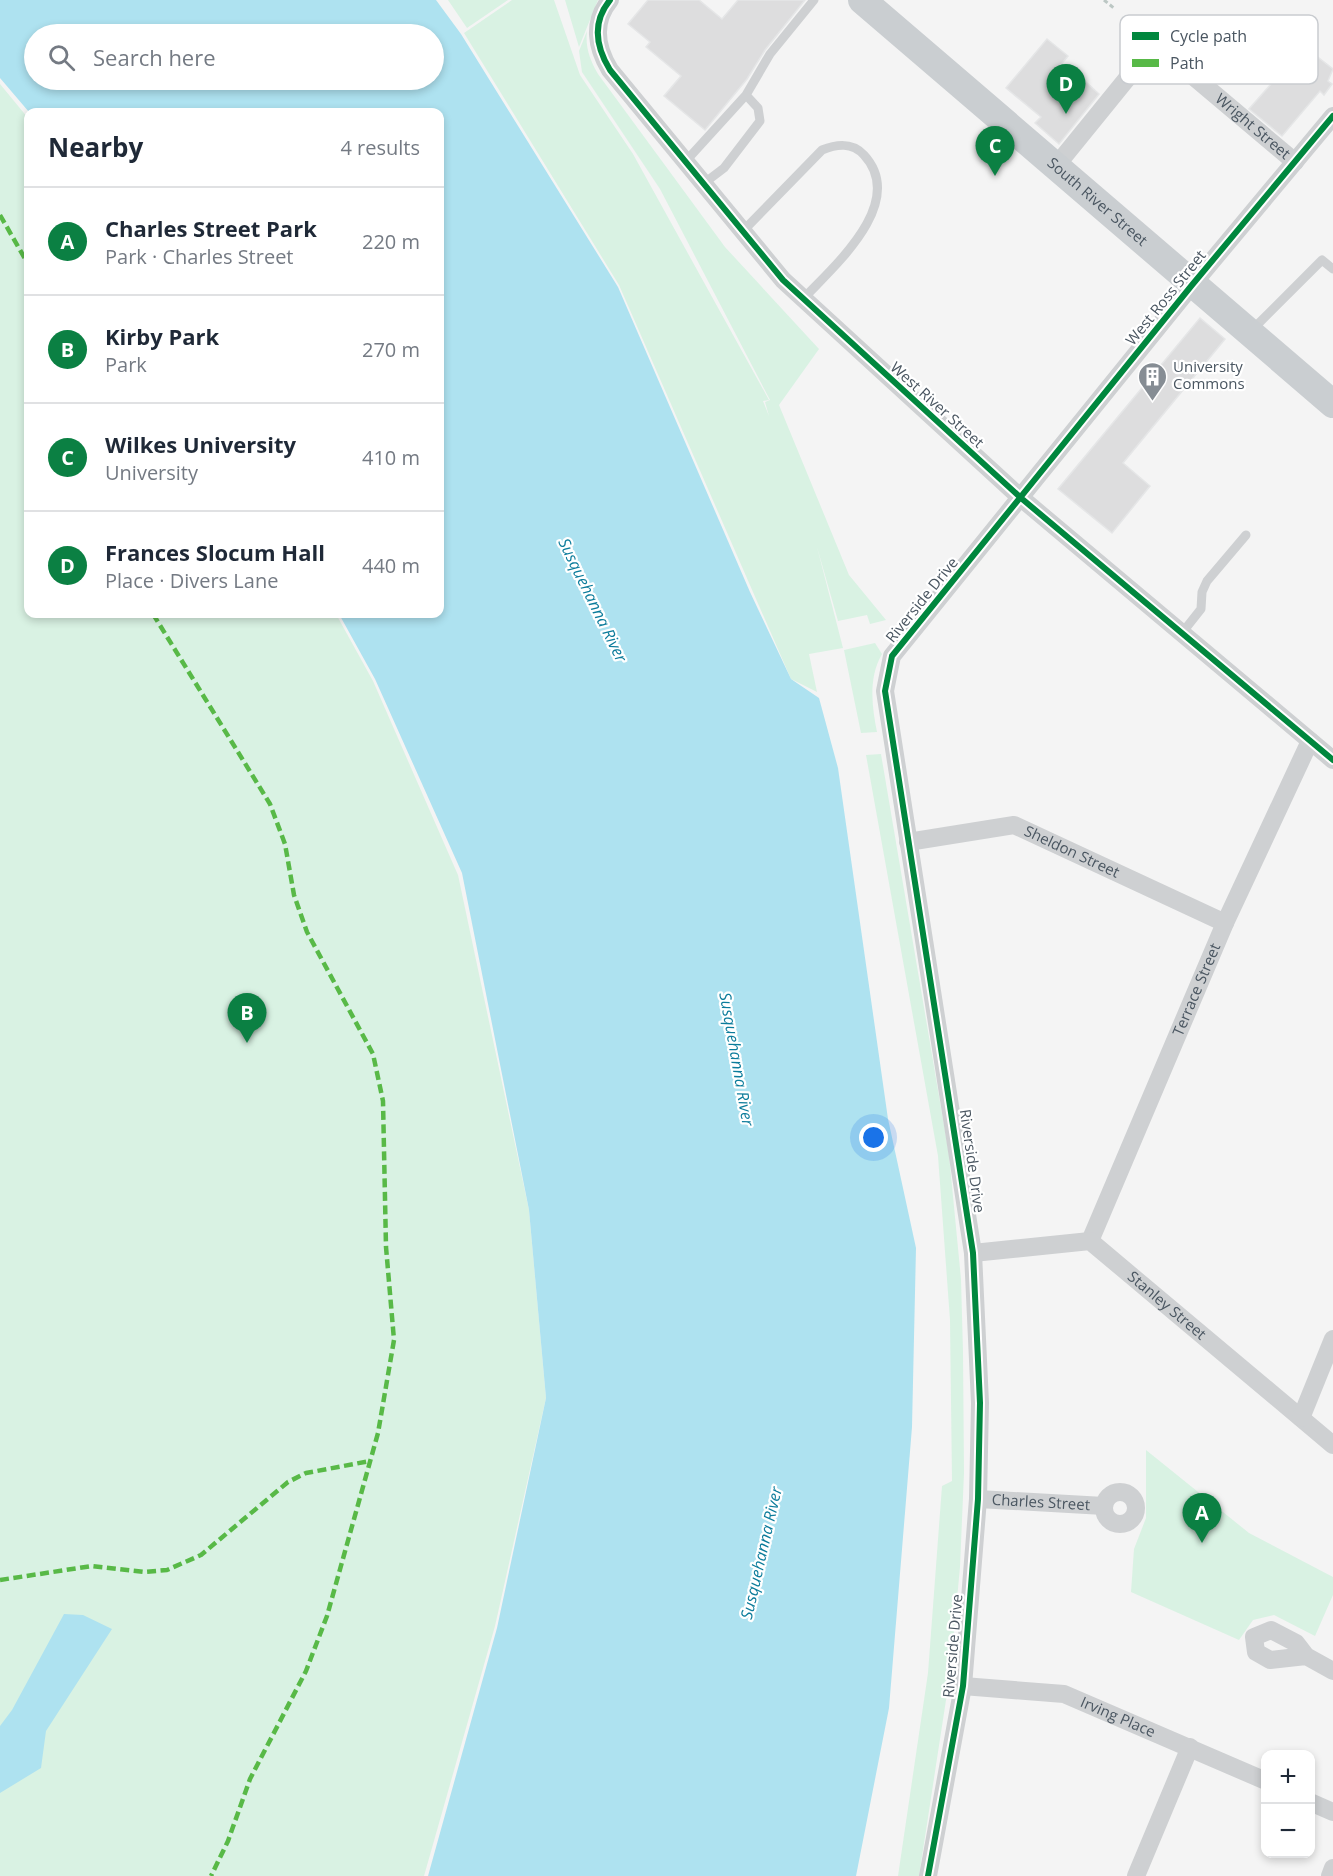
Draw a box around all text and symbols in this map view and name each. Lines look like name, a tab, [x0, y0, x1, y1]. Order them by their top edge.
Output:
legend	[1120, 15, 1318, 84]
search box	[24, 24, 444, 90]
text: Cycle path	[1170, 25, 1247, 47]
icon: search	[45, 41, 78, 74]
text: Search here	[93, 42, 216, 72]
text: Path	[1170, 52, 1204, 74]
pin: D	[1046, 64, 1086, 114]
street label: Wright Street	[1212, 88, 1295, 163]
pin: C	[976, 126, 1014, 176]
text: Nearby	[48, 129, 143, 165]
text: 4 results	[340, 134, 420, 161]
street label: South River Street	[1044, 152, 1152, 250]
text: Charles Street Park	[105, 213, 317, 243]
text: A	[61, 228, 74, 255]
text: 220 m	[362, 228, 420, 255]
text: Park · Charles Street	[105, 243, 294, 270]
street label: West Ross Street	[1121, 246, 1210, 349]
text: Kirby Park	[105, 321, 219, 351]
text: B	[61, 336, 74, 363]
text: 270 m	[362, 336, 420, 363]
text: Park	[105, 351, 147, 378]
place label: University Commons	[1173, 356, 1245, 393]
street label: West River Street	[887, 357, 989, 452]
building icon: University Commons	[1136, 360, 1168, 402]
text: Wilkes University	[105, 429, 296, 459]
text: C	[61, 444, 74, 471]
text: 410 m	[362, 444, 420, 471]
text: University	[105, 459, 198, 486]
water label: Susquehanna River	[553, 534, 633, 666]
text: Frances Slocum Hall	[105, 537, 325, 567]
text: D	[60, 552, 75, 579]
text: 440 m	[362, 552, 420, 579]
street label: Riverside Drive	[881, 553, 962, 646]
text: Place · Divers Lane	[105, 567, 278, 594]
street label: Sheldon Street	[1021, 820, 1123, 882]
street label: Terrace Street	[1167, 940, 1224, 1039]
water label: Susquehanna River	[714, 990, 760, 1128]
pin: B	[228, 994, 266, 1043]
street label: Riverside Drive	[956, 1108, 990, 1214]
your location	[859, 1123, 888, 1152]
street label: Stanley Street	[1124, 1266, 1211, 1344]
water label: Susquehanna River	[735, 1484, 787, 1621]
street label: Charles Street	[991, 1489, 1091, 1514]
pin: A	[1182, 1494, 1222, 1543]
street label: Riverside Drive	[937, 1593, 967, 1699]
street label: Irving Place	[1078, 1691, 1159, 1741]
map controls	[1261, 1750, 1315, 1858]
button: +	[1261, 1750, 1315, 1804]
button: −	[1261, 1804, 1315, 1858]

